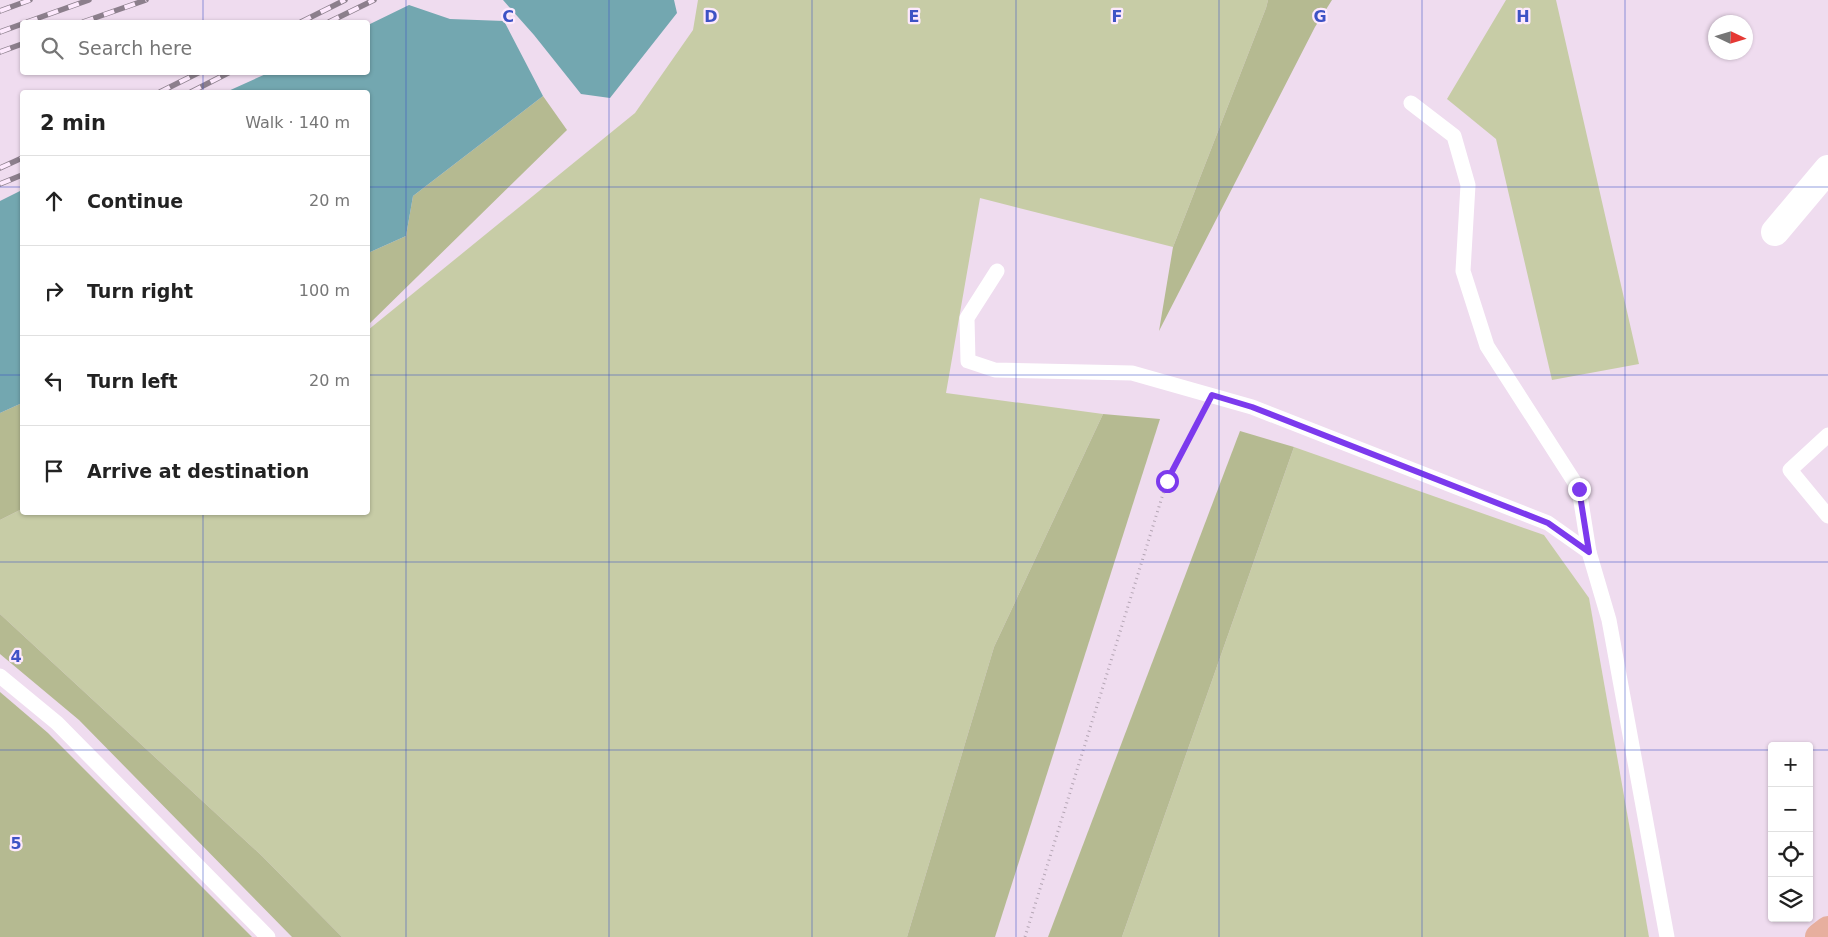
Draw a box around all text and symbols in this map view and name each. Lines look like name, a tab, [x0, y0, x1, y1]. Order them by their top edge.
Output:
text: C	[502, 7, 514, 26]
text: D	[704, 7, 718, 26]
text: E	[909, 7, 919, 26]
text: F	[1112, 7, 1122, 26]
text: G	[1313, 7, 1327, 26]
text: H	[1516, 7, 1530, 26]
north arrow	[1708, 15, 1753, 60]
search box	[20, 20, 370, 75]
icon: search	[38, 34, 66, 62]
text: Search here	[78, 37, 192, 59]
text: 2 min	[40, 111, 106, 135]
text: Walk · 140 m	[245, 113, 350, 132]
icon: ahead	[40, 187, 68, 215]
text: Continue	[87, 190, 183, 212]
text: 20 m	[309, 191, 350, 210]
icon: right	[40, 277, 68, 305]
text: Turn right	[87, 280, 193, 302]
text: 100 m	[299, 281, 350, 300]
icon: left	[40, 367, 68, 395]
text: Turn left	[87, 370, 178, 392]
text: 20 m	[309, 371, 350, 390]
icon: arrive	[40, 457, 68, 485]
text: Arrive at destination	[87, 460, 309, 482]
route start	[1156, 470, 1179, 493]
route end	[1568, 478, 1591, 501]
text: 4	[10, 647, 22, 666]
map controls	[1768, 742, 1813, 922]
button: +	[1768, 742, 1813, 787]
button: −	[1768, 787, 1813, 832]
button: locate	[1768, 832, 1813, 877]
text: 5	[10, 834, 22, 853]
button: layers	[1768, 877, 1813, 922]

